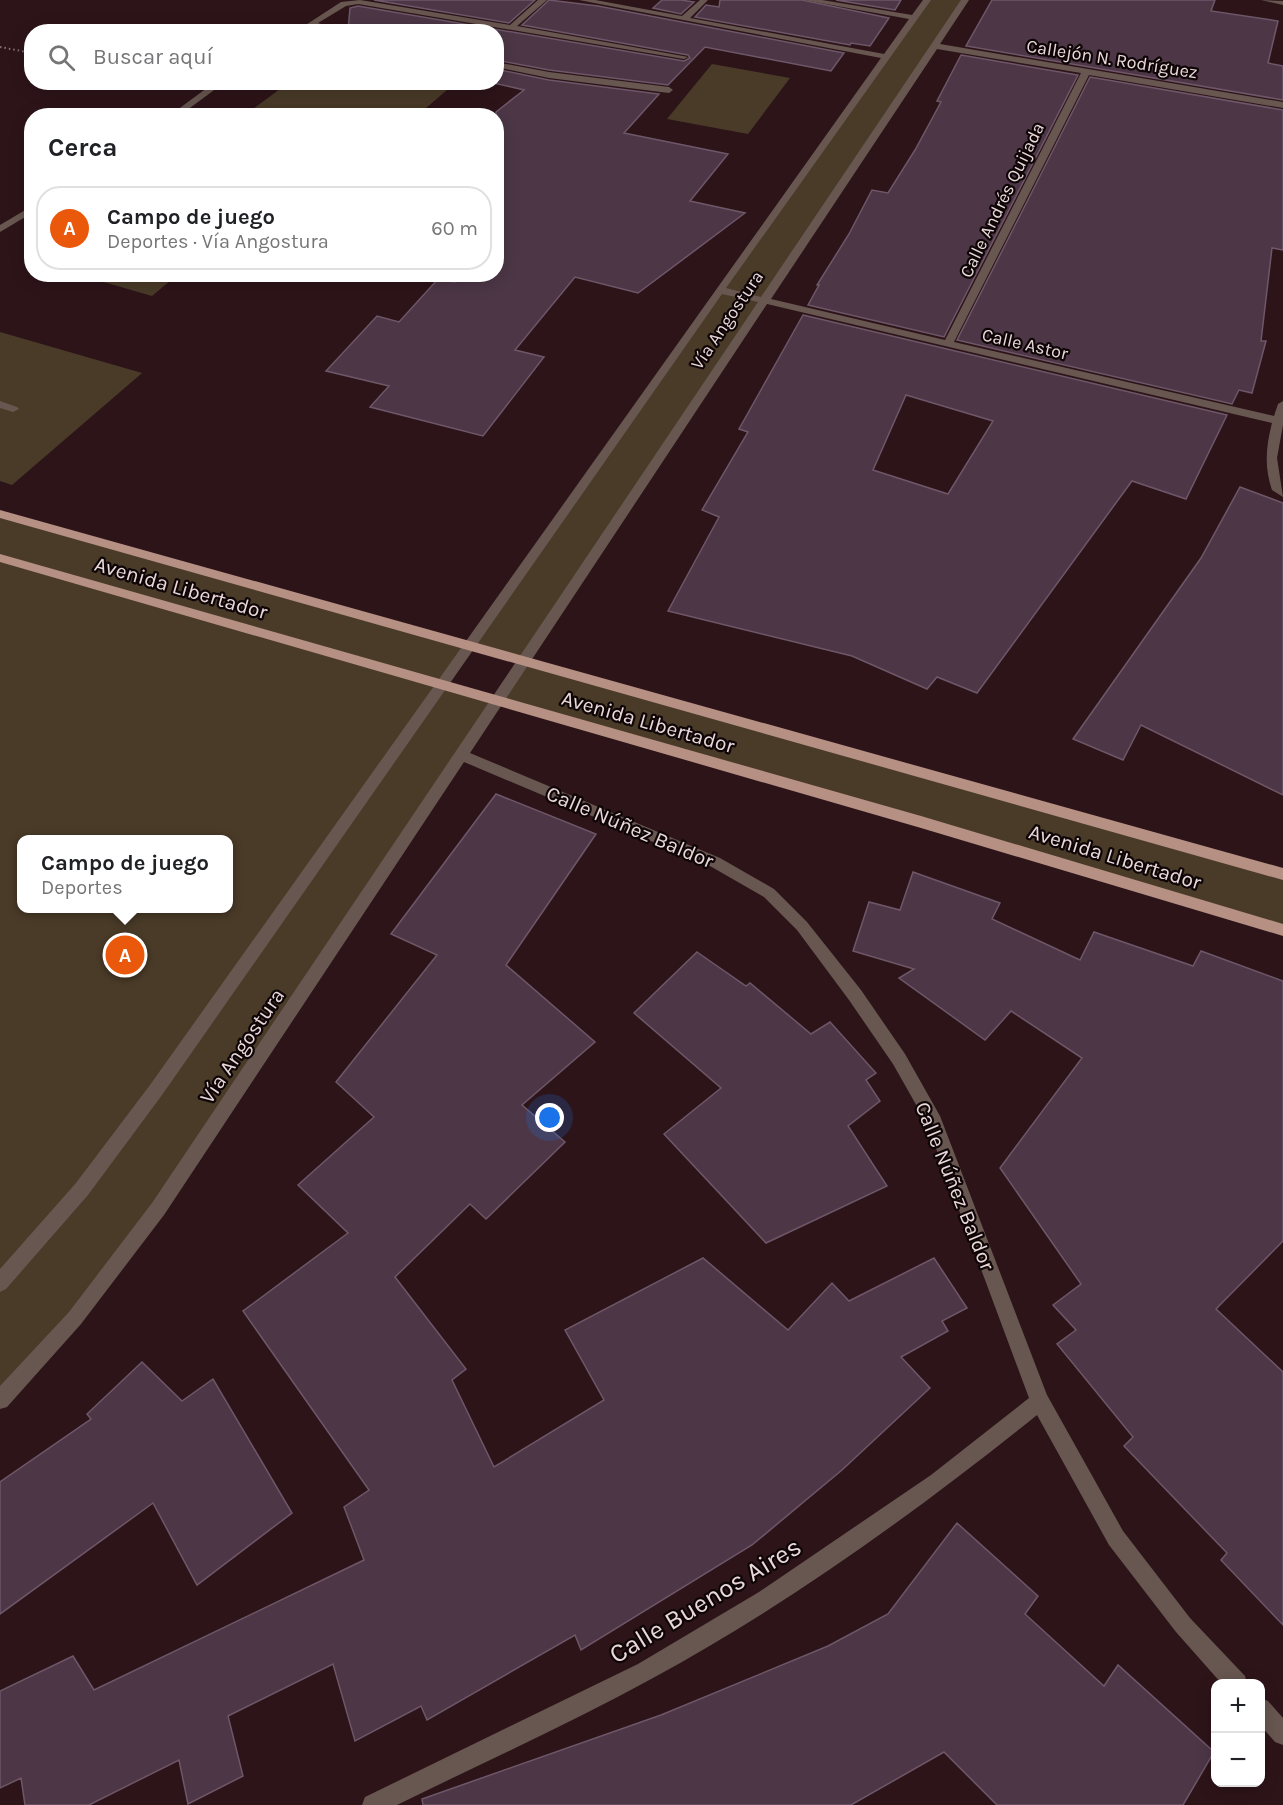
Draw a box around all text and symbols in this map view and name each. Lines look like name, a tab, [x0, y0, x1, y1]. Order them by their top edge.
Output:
search box	[24, 24, 504, 90]
street label: Callejón N. Rodríguez	[1025, 35, 1199, 83]
icon: search	[45, 41, 78, 74]
text: Buscar aquí	[93, 44, 213, 70]
street label: Calle Andrés Quijada	[955, 119, 1049, 281]
text: Cerca	[48, 132, 117, 163]
text: Campo de juego	[107, 204, 275, 230]
text: A	[63, 217, 76, 240]
text: 60 m	[431, 217, 478, 240]
text: Deportes · Vía Angostura	[107, 230, 329, 253]
street label: Vía Angostura	[686, 266, 768, 374]
street label: Calle Astor	[980, 323, 1071, 365]
street label: Avenida Libertador	[92, 552, 271, 624]
street label: Avenida Libertador	[559, 686, 738, 758]
street label: Calle Núñez Baldor	[543, 781, 718, 873]
street label: Avenida Libertador	[1026, 819, 1204, 895]
popup	[17, 835, 233, 913]
text: Campo de juego	[41, 850, 209, 876]
text: Deportes	[41, 876, 123, 899]
pin: A	[106, 932, 144, 978]
street label: Vía Angostura	[195, 984, 289, 1108]
street label: Calle Núñez Baldor	[910, 1098, 1000, 1274]
your location	[535, 1103, 564, 1132]
street label: Calle Buenos Aires	[604, 1531, 807, 1670]
map controls	[1211, 1679, 1265, 1787]
button: +	[1211, 1679, 1265, 1733]
button: −	[1211, 1733, 1265, 1787]

